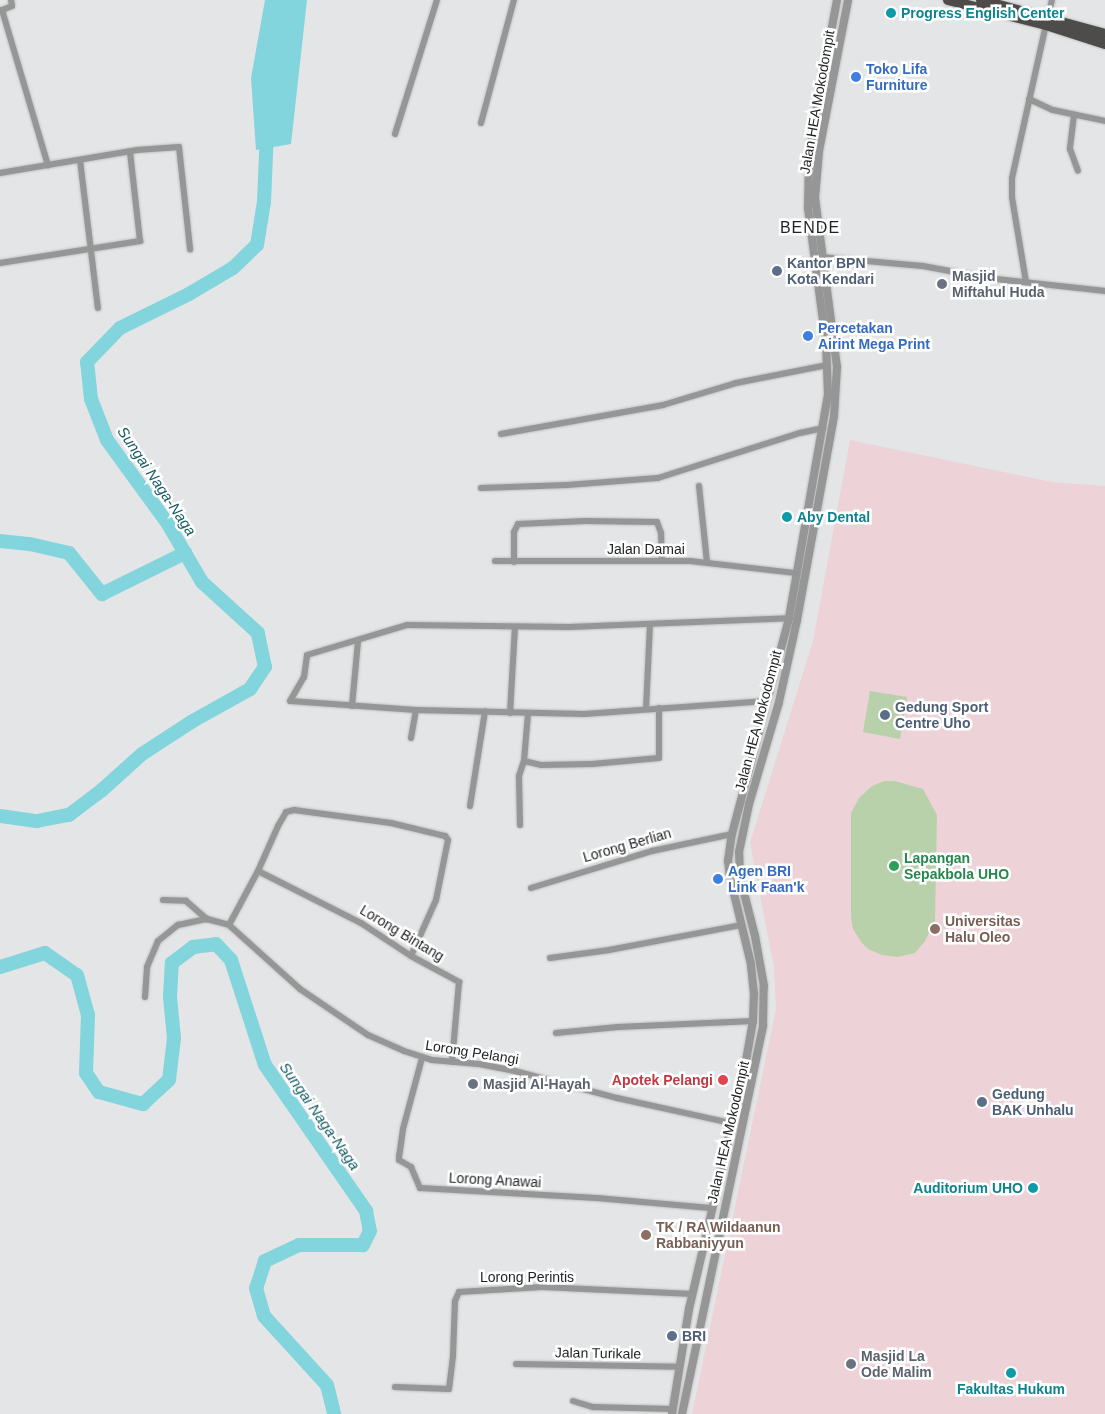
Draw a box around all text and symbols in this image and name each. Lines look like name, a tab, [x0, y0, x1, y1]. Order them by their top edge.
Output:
place label: Progress English Center	[901, 5, 1064, 21]
marker: Progress English Center	[885, 7, 897, 19]
street label: Jalan HEA Mokodompit	[796, 29, 838, 175]
place label: Toko Lifa Furniture	[866, 61, 927, 94]
marker: Toko Lifa Furniture	[850, 71, 862, 83]
district label: BENDE	[779, 218, 841, 238]
place label: Kantor BPN Kota Kendari	[787, 255, 874, 288]
marker: Kantor BPN Kota Kendari	[771, 265, 783, 277]
place label: Masjid Miftahul Huda	[952, 268, 1045, 300]
marker: Masjid Miftahul Huda	[936, 278, 948, 290]
place label: Percetakan Airint Mega Print	[818, 320, 930, 352]
marker: Percetakan Airint Mega Print	[802, 330, 814, 342]
water label: Sungai Naga-Naga	[114, 423, 200, 539]
place label: Aby Dental	[797, 509, 870, 525]
marker: Aby Dental	[781, 511, 793, 523]
street label: Jalan Damai	[607, 541, 685, 557]
street label: Jalan HEA Mokodompit	[731, 648, 785, 794]
place label: Gedung Sport Centre Uho	[895, 699, 988, 732]
marker: Gedung Sport Centre Uho	[879, 709, 891, 721]
street label: Lorong Berlian	[581, 824, 673, 866]
place label: Lapangan Sepakbola UHO	[904, 850, 1009, 882]
marker: Lapangan Sepakbola UHO	[888, 860, 900, 872]
place label: Agen BRI Link Faan'k	[728, 863, 804, 896]
marker: Agen BRI Link Faan'k	[712, 873, 724, 885]
street label: Lorong Bintang	[357, 901, 447, 965]
place label: Universitas Halu Oleo	[945, 913, 1020, 946]
marker: Universitas Halu Oleo	[929, 923, 941, 935]
street label: Lorong Pelangi	[424, 1036, 520, 1068]
water label: Sungai Naga-Naga	[276, 1059, 364, 1173]
street label: Jalan HEA Mokodompit	[703, 1059, 753, 1205]
place label: Apotek Pelangi	[612, 1072, 713, 1088]
marker: Apotek Pelangi	[717, 1074, 729, 1086]
place label: Masjid Al-Hayah	[483, 1076, 591, 1092]
marker: Masjid Al-Hayah	[467, 1078, 479, 1090]
place label: Gedung BAK Unhalu	[992, 1086, 1074, 1118]
marker: Gedung BAK Unhalu	[976, 1096, 988, 1108]
street label: Lorong Anawai	[448, 1169, 542, 1191]
place label: Auditorium UHO	[913, 1180, 1023, 1196]
marker: Auditorium UHO	[1027, 1182, 1039, 1194]
place label: TK / RA Wildaanun Rabbaniyyun	[656, 1219, 781, 1252]
marker: TK / RA Wildaanun Rabbaniyyun	[640, 1229, 652, 1241]
street label: Lorong Perintis	[480, 1269, 574, 1285]
place label: BRI	[682, 1328, 706, 1344]
marker: BRI	[666, 1330, 678, 1342]
street label: Jalan Turikale	[555, 1344, 641, 1362]
place label: Masjid La Ode Malim	[861, 1348, 932, 1380]
marker: Masjid La Ode Malim	[845, 1358, 857, 1370]
marker: Fakultas Hukum	[1005, 1367, 1017, 1379]
place label: Fakultas Hukum	[957, 1381, 1065, 1397]

